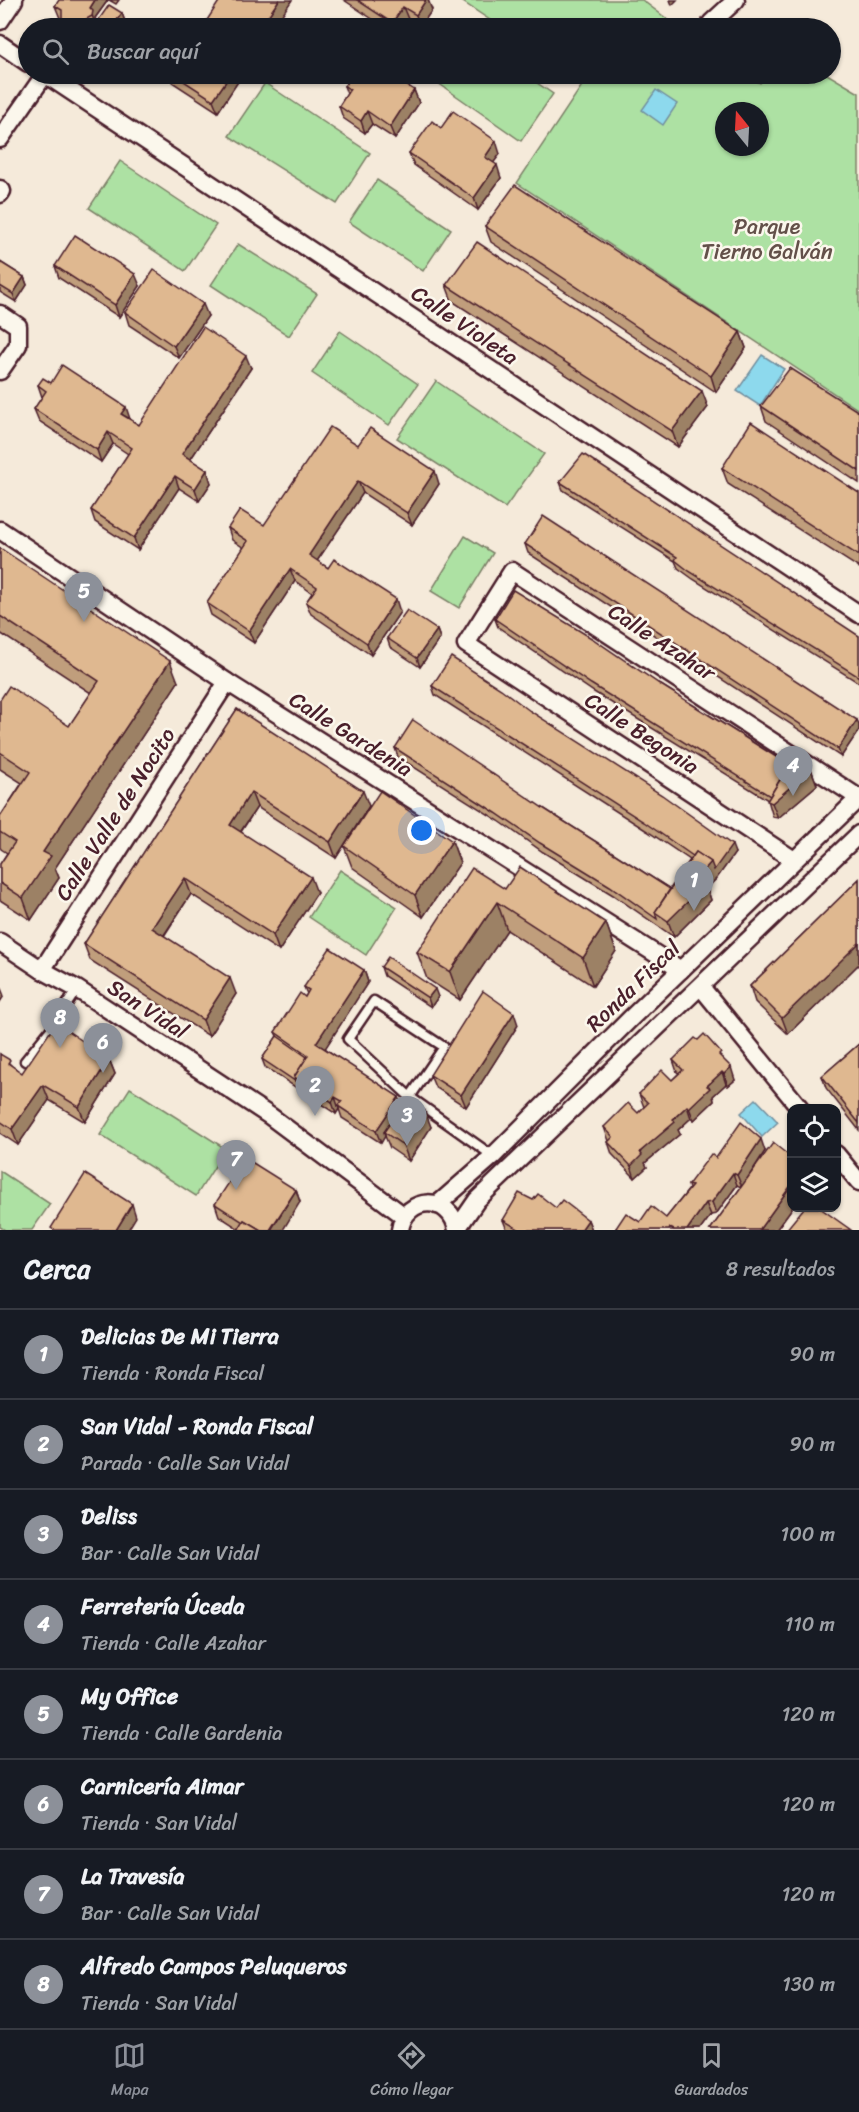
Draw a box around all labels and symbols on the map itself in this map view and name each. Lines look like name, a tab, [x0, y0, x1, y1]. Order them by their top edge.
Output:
north arrow	[715, 102, 769, 156]
park label: Parque Tierno Galván	[701, 207, 833, 271]
street label: Calle Violeta	[403, 274, 527, 376]
pin: 5	[64, 572, 104, 622]
street label: Calle Azahar	[600, 592, 725, 693]
street label: Calle Gardenia	[281, 680, 421, 788]
street label: Calle Begonia	[577, 681, 707, 785]
street label: Calle Valle de Nocito	[44, 719, 186, 909]
pin: 4	[774, 746, 812, 796]
your location	[407, 816, 436, 845]
pin: 1	[674, 862, 714, 911]
street label: Ronda Fiscal	[576, 930, 690, 1042]
street label: San Vidal	[99, 968, 197, 1050]
pin: 8	[40, 998, 80, 1048]
pin: 6	[84, 1024, 122, 1073]
pin: 2	[296, 1066, 334, 1116]
pin: 3	[388, 1096, 426, 1146]
pin: 7	[216, 1140, 256, 1190]

